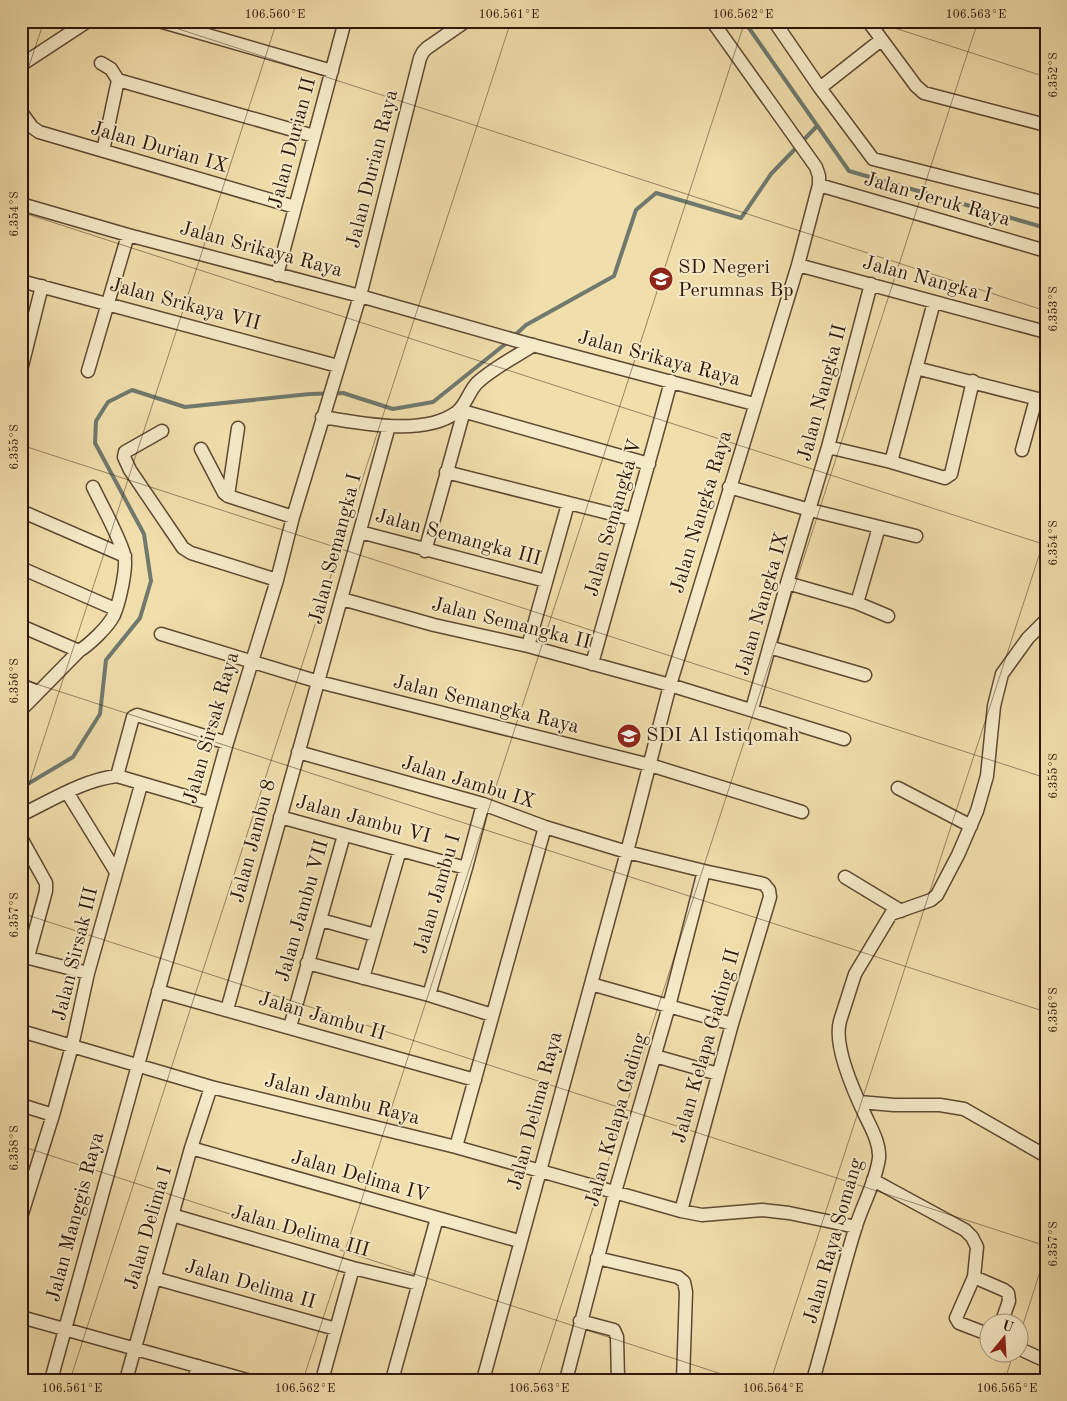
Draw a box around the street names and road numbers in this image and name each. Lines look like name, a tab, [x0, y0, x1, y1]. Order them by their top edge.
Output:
street label: Jalan Durian II	[266, 75, 320, 210]
street label: Jalan Durian Raya	[344, 88, 402, 250]
street label: Jalan Durian IX	[88, 119, 230, 177]
street label: Jalan Jeruk Raya	[862, 170, 1012, 230]
street label: Jalan Srikaya Raya	[178, 219, 345, 281]
street label: Jalan Nangka I	[860, 253, 994, 307]
street label: Jalan Srikaya VII	[108, 275, 263, 335]
street label: Jalan Nangka II	[795, 322, 851, 464]
street label: Jalan Srikaya Raya	[576, 328, 743, 390]
street label: Jalan Nangka Raya	[668, 428, 736, 596]
street label: Jalan Semangka V	[582, 437, 646, 599]
street label: Jalan Semangka I	[306, 471, 366, 626]
street label: Jalan Semangka III	[373, 506, 543, 570]
street label: Jalan Nangka IX	[733, 530, 793, 678]
street label: Jalan Semangka II	[430, 595, 593, 653]
street label: Jalan Sirsak Raya	[181, 650, 243, 806]
street label: Jalan Semangka Raya	[391, 672, 581, 738]
street label: Jalan Jambu IX	[399, 753, 537, 813]
street label: Jalan Jambu 8	[228, 777, 280, 905]
street label: Jalan Jambu VI	[293, 792, 433, 848]
street label: Jalan Jambu I	[411, 832, 465, 956]
street label: Jalan Jambu VII	[273, 838, 333, 984]
street label: Jalan Sirsak III	[50, 885, 102, 1023]
street label: Jalan Kelapa Gading II	[670, 947, 744, 1145]
street label: Jalan Jambu II	[256, 989, 388, 1045]
street label: Jalan Delima Raya	[505, 1030, 567, 1192]
street label: Jalan Kelapa Gading	[583, 1031, 651, 1209]
street label: Jalan Jambu Raya	[262, 1071, 422, 1129]
street label: Jalan Manggis Raya	[44, 1130, 108, 1304]
street label: Jalan Delima IV	[289, 1148, 431, 1206]
street label: Jalan Raya Somang	[801, 1156, 867, 1326]
street label: Jalan Delima I	[122, 1164, 176, 1292]
street label: Jalan Delima III	[229, 1203, 372, 1261]
street label: Jalan Delima II	[182, 1257, 318, 1313]

